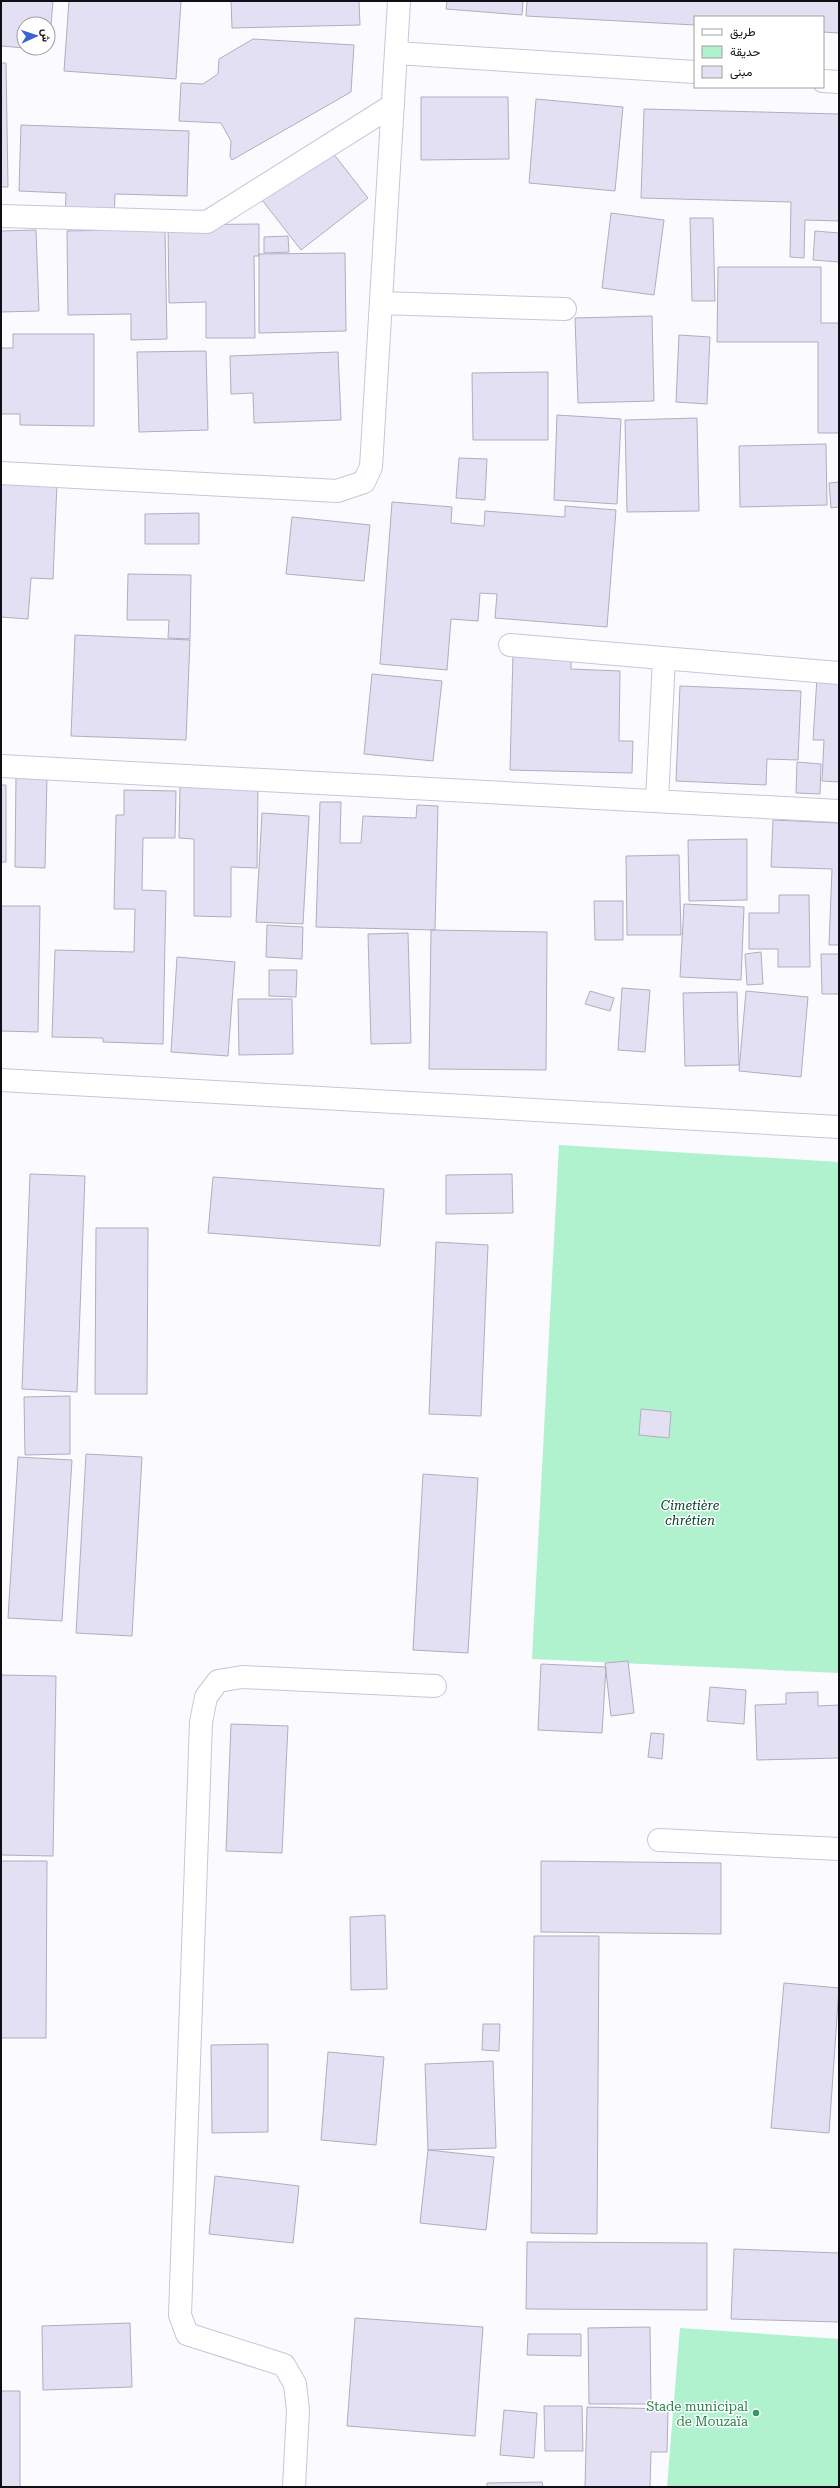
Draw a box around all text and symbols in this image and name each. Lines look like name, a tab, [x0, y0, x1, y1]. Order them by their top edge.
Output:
north arrow	[16, 16, 56, 56]
legend	[694, 16, 824, 88]
text: طريق	[730, 25, 756, 40]
text: ش	[39, 29, 52, 42]
text: حديقة	[730, 45, 760, 59]
text: مبنى	[730, 65, 752, 80]
park label: Cimetière chrétien	[661, 1498, 720, 1528]
place label: Stade municipal de Mouzaïa	[646, 2399, 748, 2429]
marker: Stade municipal de Mouzaïa	[751, 2408, 761, 2418]

